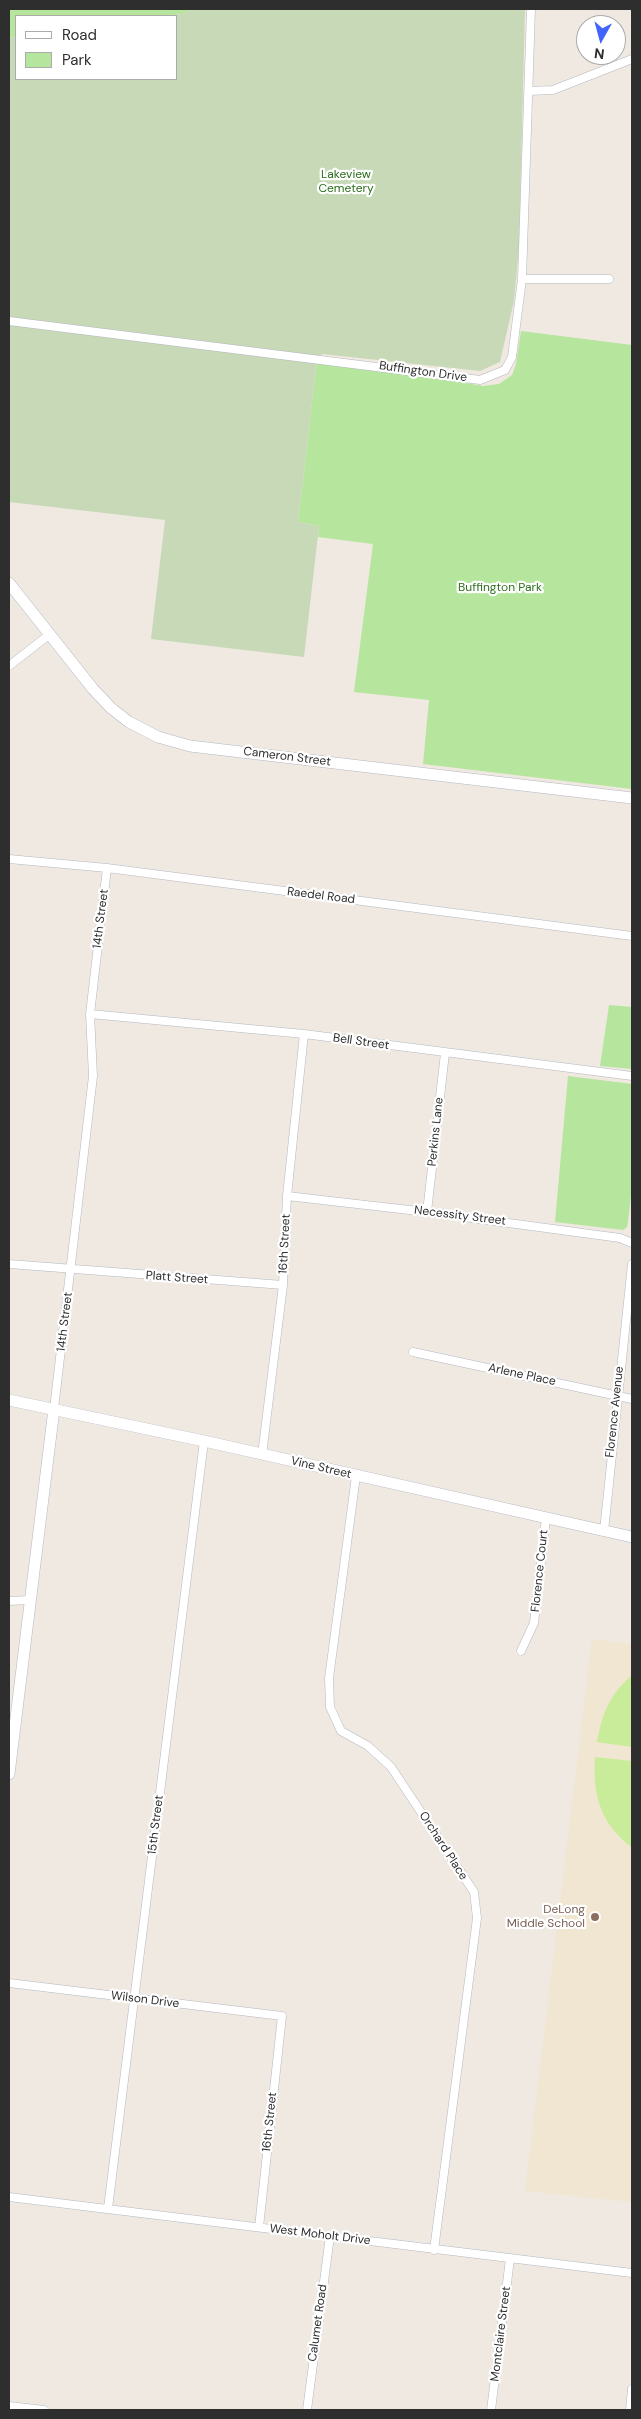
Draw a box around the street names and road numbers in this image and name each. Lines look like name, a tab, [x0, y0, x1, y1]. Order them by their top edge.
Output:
street label: Buffington Drive	[378, 359, 468, 385]
street label: Cameron Street	[242, 744, 332, 770]
street label: Raedel Road	[286, 885, 356, 907]
street label: 14th Street	[90, 888, 112, 950]
street label: Bell Street	[332, 1031, 390, 1053]
street label: Perkins Lane	[425, 1097, 447, 1167]
street label: Necessity Street	[413, 1203, 507, 1229]
street label: 16th Street	[276, 1214, 294, 1274]
street label: Platt Street	[145, 1269, 209, 1287]
street label: 14th Street	[54, 1291, 76, 1353]
street label: Arlene Place	[487, 1361, 557, 1389]
street label: Florence Avenue	[603, 1366, 627, 1458]
street label: Vine Street	[289, 1454, 353, 1482]
street label: Florence Court	[529, 1529, 551, 1613]
street label: 15th Street	[145, 1794, 167, 1856]
street label: Orchard Place	[416, 1809, 470, 1883]
street label: Wilson Drive	[110, 1989, 180, 2011]
street label: 16th Street	[260, 2091, 280, 2153]
street label: West Moholt Drive	[269, 2222, 371, 2248]
street label: Calumet Road	[305, 2283, 331, 2363]
street label: Montclaire Street	[488, 2286, 514, 2382]

